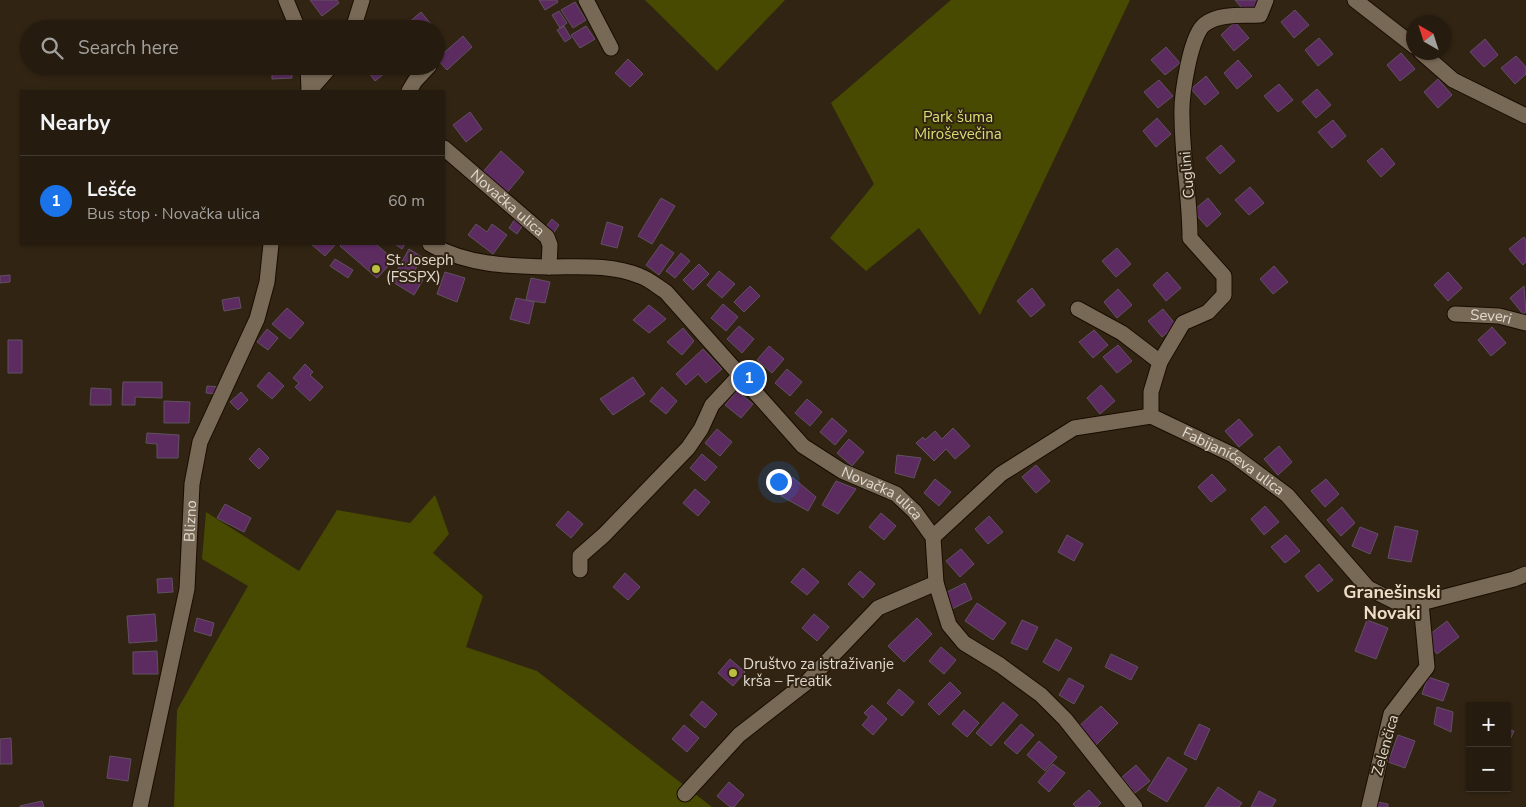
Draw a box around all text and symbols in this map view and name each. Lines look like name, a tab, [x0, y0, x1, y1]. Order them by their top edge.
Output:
north arrow	[1406, 15, 1451, 60]
search box	[20, 20, 445, 75]
icon: search	[38, 34, 66, 62]
text: Search here	[78, 35, 179, 61]
park label: Park šuma Miroševečina	[914, 107, 1002, 144]
text: Nearby	[40, 109, 110, 137]
street label: Cuglini	[1175, 151, 1199, 199]
street label: Novačka ulica	[466, 165, 549, 241]
text: Lešće	[87, 177, 136, 203]
text: 1	[51, 190, 61, 212]
text: 60 m	[388, 190, 425, 212]
text: Bus stop · Novačka ulica	[87, 203, 260, 225]
place label: St. Joseph (FSSPX)	[386, 250, 454, 287]
marker: St. Joseph (FSSPX)	[370, 263, 382, 275]
street label: Severi	[1470, 305, 1514, 329]
pin: 1	[733, 359, 765, 397]
street label: Fabijanićeva ulica	[1179, 422, 1289, 500]
street label: Novačka ulica	[838, 462, 928, 524]
your location	[766, 469, 792, 495]
street label: Blizno	[179, 500, 201, 542]
district label: Granešinski Novaki	[1343, 580, 1441, 625]
place label: Društvo za istraživanje krša – Freatik	[743, 654, 894, 691]
marker: Društvo za istraživanje krša – Freatik	[727, 667, 739, 679]
map controls	[1466, 702, 1511, 792]
button: +	[1466, 702, 1511, 747]
street label: Zelenčica	[1367, 712, 1403, 778]
button: −	[1466, 747, 1511, 792]

